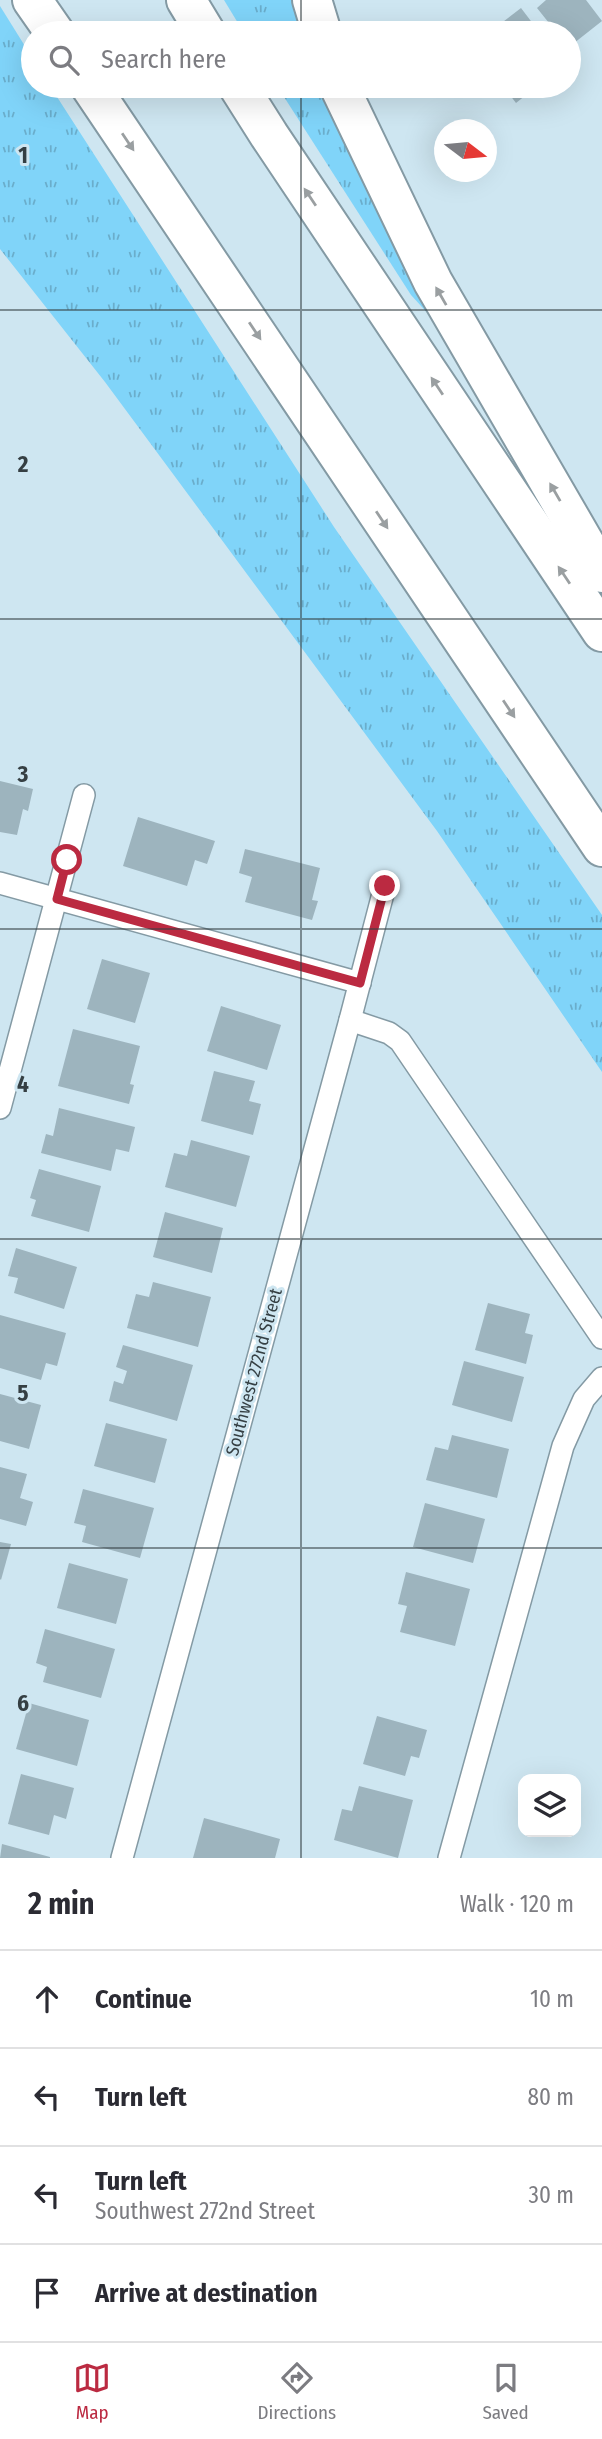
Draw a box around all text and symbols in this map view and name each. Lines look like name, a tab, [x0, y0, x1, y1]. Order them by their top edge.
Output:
search box	[21, 21, 581, 98]
icon: search	[45, 41, 83, 79]
text: Search here	[101, 44, 226, 75]
north arrow	[434, 119, 497, 182]
one-way arrow	[121, 133, 134, 152]
text: 1	[18, 141, 28, 169]
one-way arrow	[303, 188, 317, 206]
one-way arrow	[435, 286, 447, 306]
one-way arrow	[248, 322, 262, 340]
one-way arrow	[430, 377, 444, 395]
text: 2	[17, 450, 29, 478]
one-way arrow	[549, 483, 561, 502]
one-way arrow	[375, 511, 389, 529]
one-way arrow	[557, 566, 571, 584]
one-way arrow	[502, 700, 516, 718]
text: 3	[17, 760, 29, 788]
route start	[51, 844, 82, 875]
route end	[369, 870, 400, 901]
text: 4	[17, 1070, 29, 1098]
street label: Southwest 272nd Street	[221, 1286, 287, 1458]
text: 5	[17, 1379, 29, 1407]
text: 6	[17, 1689, 29, 1717]
map controls	[518, 1774, 581, 1837]
button: layers	[518, 1774, 581, 1837]
text: 2 min	[28, 1886, 95, 1922]
text: Walk · 120 m	[460, 1890, 574, 1918]
icon: ahead	[28, 1980, 66, 2018]
text: Continue	[95, 1984, 192, 2015]
text: 10 m	[530, 1985, 574, 2013]
icon: left	[28, 2078, 66, 2116]
text: Turn left	[95, 2082, 187, 2113]
text: 80 m	[527, 2083, 574, 2111]
text: Turn left	[95, 2166, 187, 2197]
icon: left	[28, 2176, 66, 2214]
text: 30 m	[529, 2181, 574, 2209]
text: Southwest 272nd Street	[95, 2197, 315, 2225]
icon: arrive	[28, 2274, 66, 2312]
text: Arrive at destination	[95, 2278, 318, 2309]
tab: Map	[73, 2359, 111, 2424]
tab: Directions	[257, 2359, 336, 2424]
tab: Saved	[482, 2359, 529, 2424]

